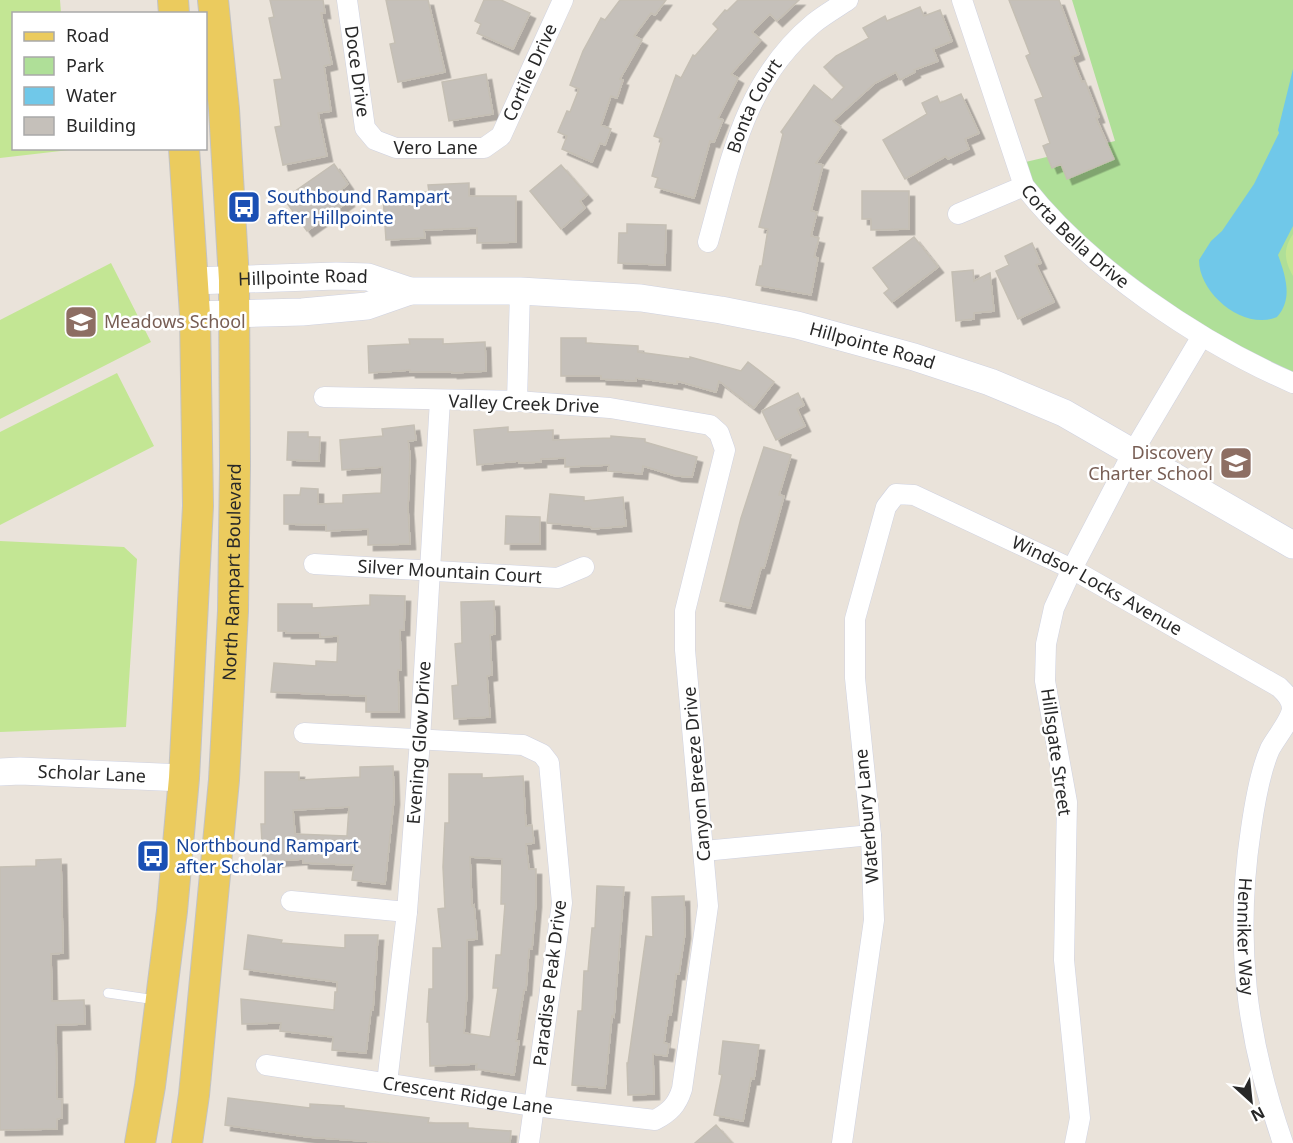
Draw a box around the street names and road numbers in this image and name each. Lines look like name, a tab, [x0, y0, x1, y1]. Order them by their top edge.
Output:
street label: Cortile Drive	[496, 19, 562, 125]
street label: Doce Drive	[340, 24, 376, 118]
street label: Bonta Court	[721, 53, 787, 156]
street label: Vero Lane	[394, 135, 478, 159]
street label: Corta Bella Drive	[1016, 179, 1135, 293]
street label: Hillpointe Road	[238, 263, 368, 290]
street label: Hillpointe Road	[807, 316, 939, 374]
street label: Valley Creek Drive	[448, 388, 600, 418]
street label: North Rampart Boulevard	[216, 463, 246, 682]
street label: Windsor Locks Avenue	[1008, 529, 1187, 640]
street label: Silver Mountain Court	[357, 554, 543, 588]
street label: Evening Glow Drive	[401, 660, 436, 825]
street label: Canyon Breeze Drive	[676, 686, 716, 862]
street label: Hillsgate Street	[1036, 686, 1078, 818]
street label: Waterbury Lane	[848, 748, 884, 884]
street label: Scholar Lane	[37, 759, 147, 787]
street label: Henniker Way	[1232, 877, 1261, 997]
street label: Paradise Peak Drive	[527, 898, 571, 1067]
street label: Crescent Ridge Lane	[381, 1070, 554, 1119]

